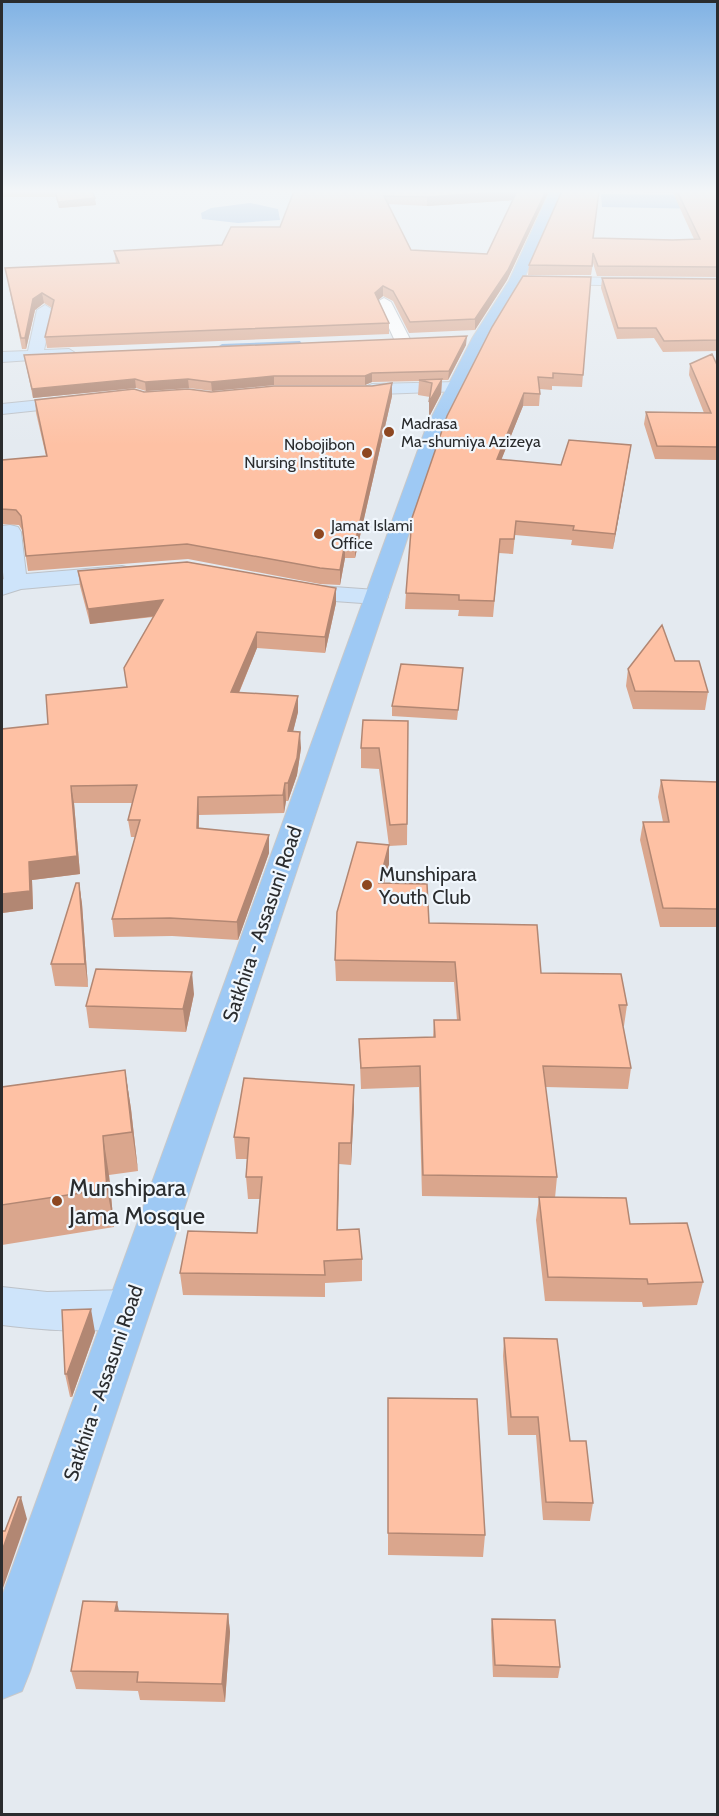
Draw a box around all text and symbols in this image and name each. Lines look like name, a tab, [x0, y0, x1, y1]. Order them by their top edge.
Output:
place label: Madrasa Ma-shumiya Azizeya	[401, 414, 541, 451]
marker: Madrasa Ma-shumiya Azizeya	[382, 425, 396, 439]
place label: Nobojibon Nursing Institute	[244, 435, 355, 472]
marker: Nobojibon Nursing Institute	[360, 446, 374, 460]
place label: Jamat Islami Office	[330, 516, 413, 553]
marker: Jamat Islami Office	[312, 527, 326, 541]
street label: Satkhira - Assasuni Road	[217, 823, 307, 1025]
place label: Munshipara Youth Club	[378, 862, 477, 909]
marker: Munshipara Youth Club	[360, 878, 374, 892]
place label: Munshipara Jama Mosque	[68, 1173, 205, 1230]
marker: Munshipara Jama Mosque	[50, 1194, 64, 1208]
street label: Satkhira - Assasuni Road	[58, 1282, 148, 1484]

